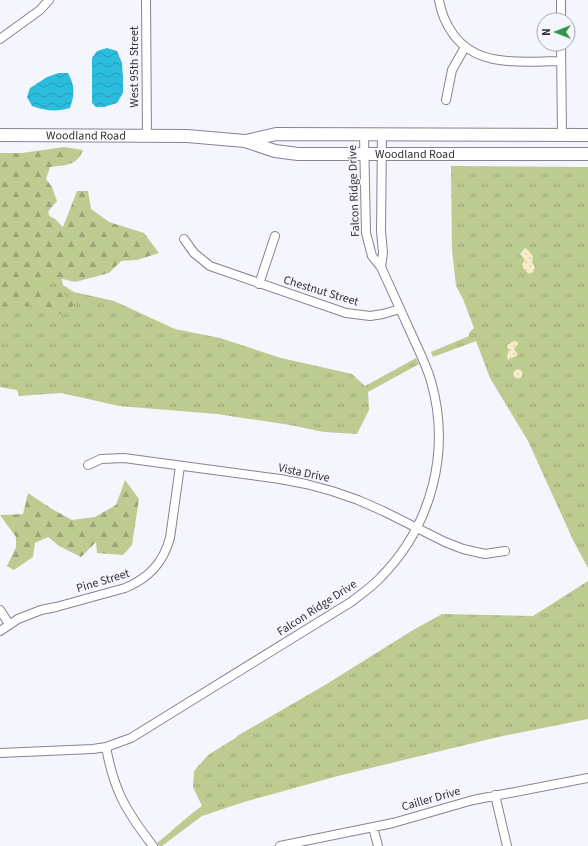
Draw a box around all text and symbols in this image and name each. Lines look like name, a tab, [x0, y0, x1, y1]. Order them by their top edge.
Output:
north arrow	[536, 12, 576, 52]
street label: West 95th Street	[126, 26, 143, 108]
text: N	[539, 28, 554, 36]
street label: Woodland Road	[46, 127, 126, 144]
street label: Falcon Ridge Drive	[344, 145, 364, 237]
street label: Woodland Road	[375, 146, 455, 163]
street label: Chestnut Street	[281, 271, 361, 311]
street label: Vista Drive	[277, 459, 331, 487]
street label: Pine Street	[74, 565, 132, 597]
street label: Falcon Ridge Drive	[274, 576, 360, 640]
street label: Cailler Drive	[400, 782, 462, 816]

